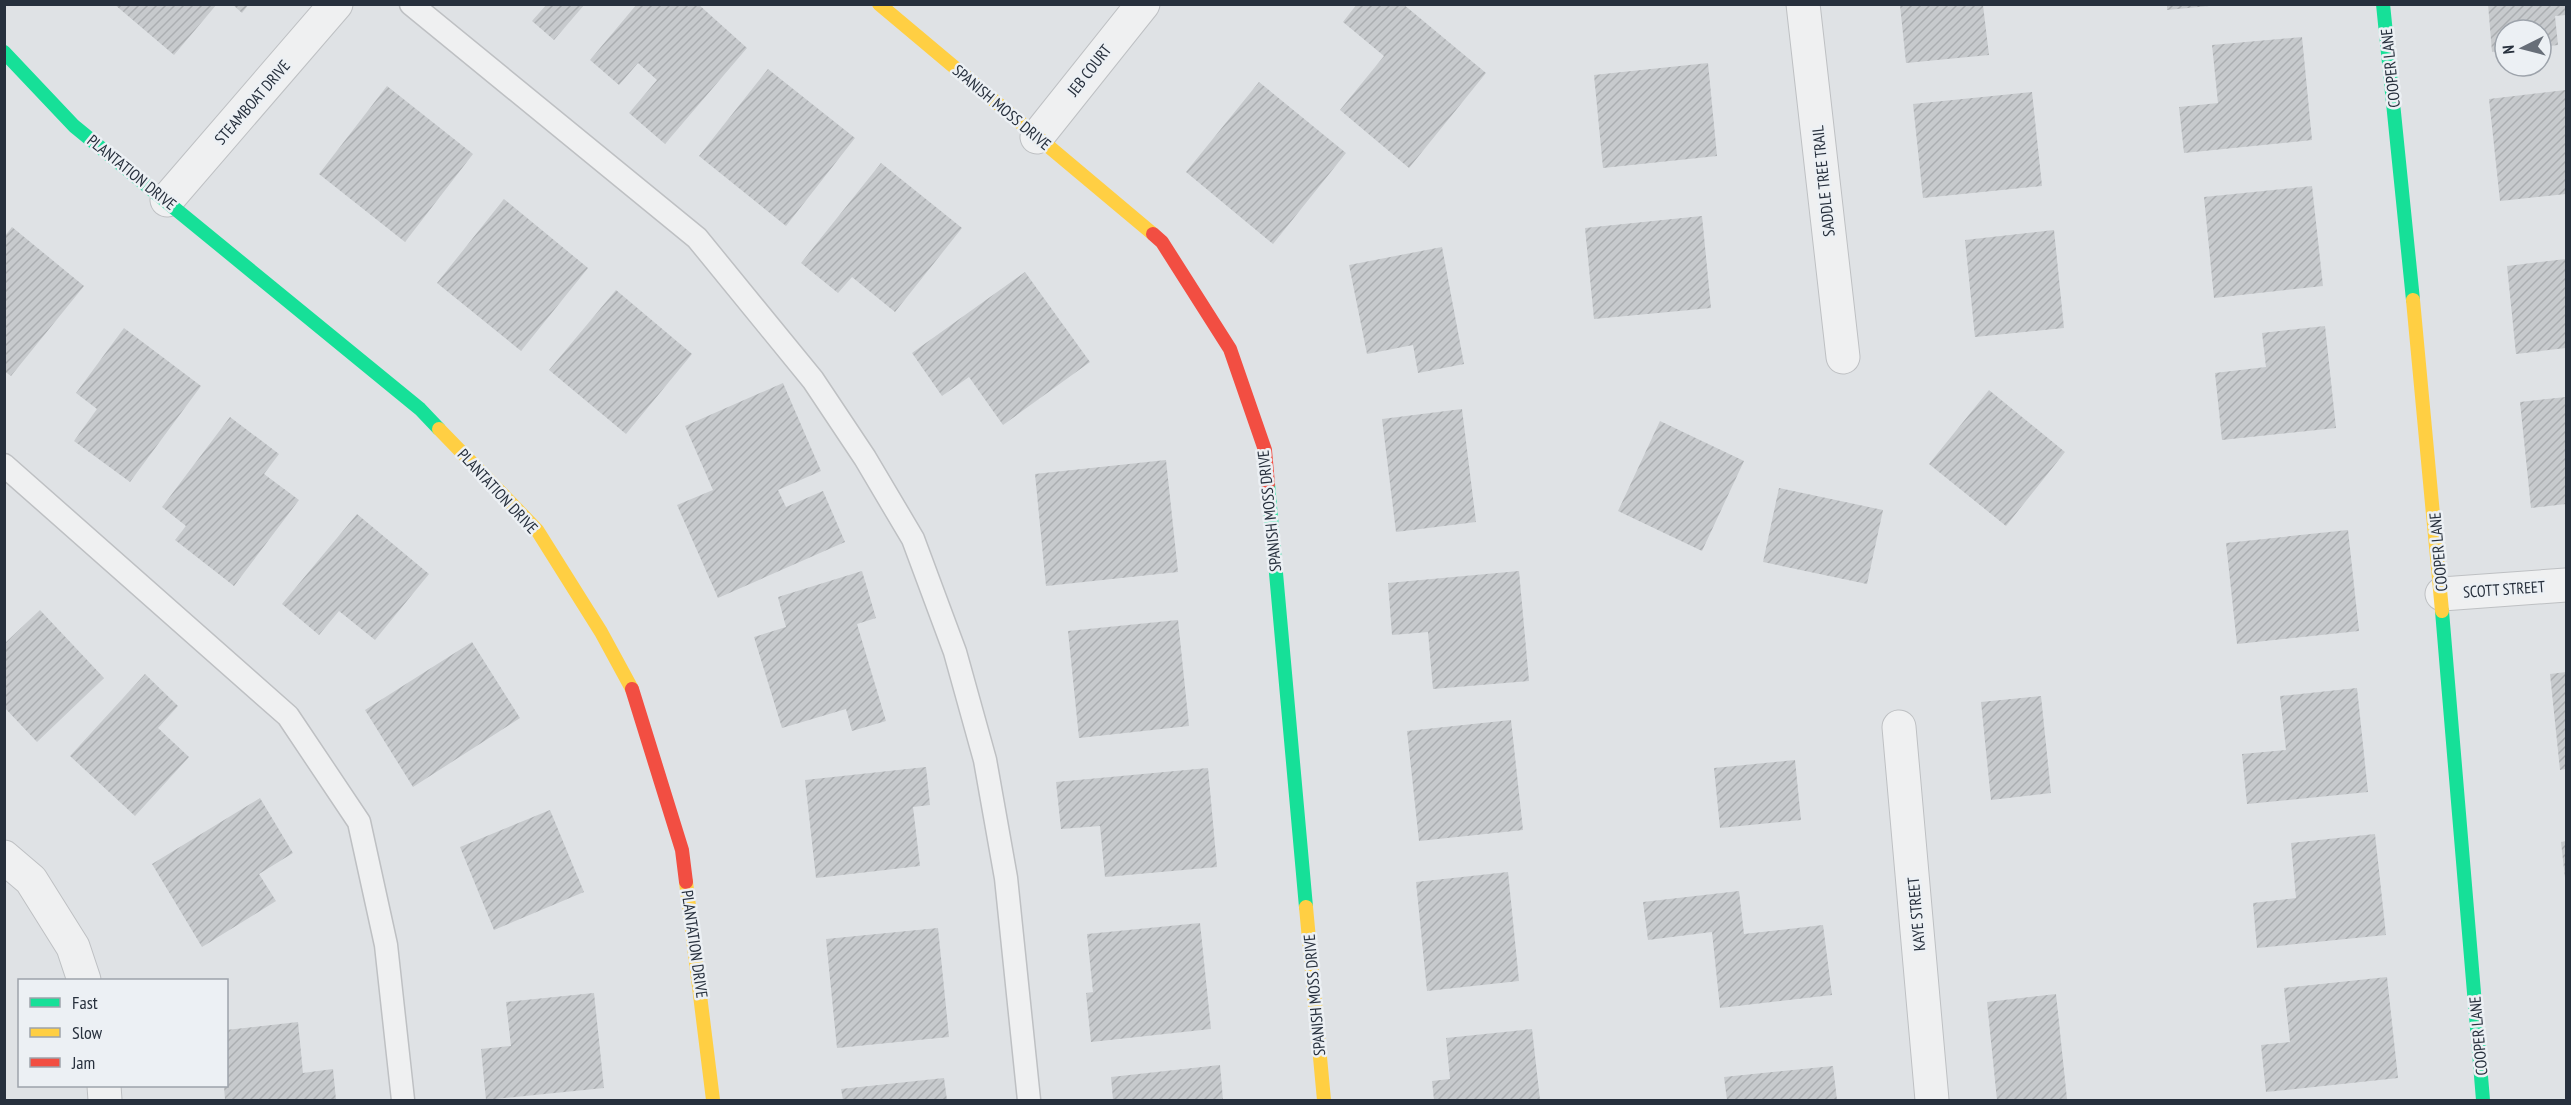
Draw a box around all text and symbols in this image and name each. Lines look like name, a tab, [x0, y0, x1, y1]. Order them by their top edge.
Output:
north arrow	[2493, 18, 2553, 78]
street label: COOPER LANE	[2376, 27, 2404, 109]
street label: JEB COURT	[1062, 40, 1115, 101]
text: N	[2498, 44, 2518, 55]
street label: STEAMBOAT DRIVE	[210, 56, 294, 148]
street label: SPANISH MOSS DRIVE	[949, 60, 1055, 154]
street label: SADDLE TREE TRAIL	[1807, 124, 1839, 238]
street label: PLANTATION DRIVE	[83, 130, 181, 214]
street label: PLANTATION DRIVE	[454, 444, 543, 538]
street label: SPANISH MOSS DRIVE	[1253, 449, 1285, 573]
street label: COOPER LANE	[2425, 511, 2451, 592]
street label: SCOTT STREET	[2462, 576, 2546, 602]
street label: KAYE STREET	[1903, 876, 1929, 952]
street label: PLANTATION DRIVE	[678, 889, 712, 999]
street label: SPANISH MOSS DRIVE	[1299, 933, 1329, 1057]
legend	[18, 979, 228, 1087]
text: Fast	[72, 991, 98, 1014]
street label: COOPER LANE	[2465, 995, 2491, 1076]
text: Slow	[72, 1021, 103, 1044]
text: Jam	[71, 1051, 95, 1074]

